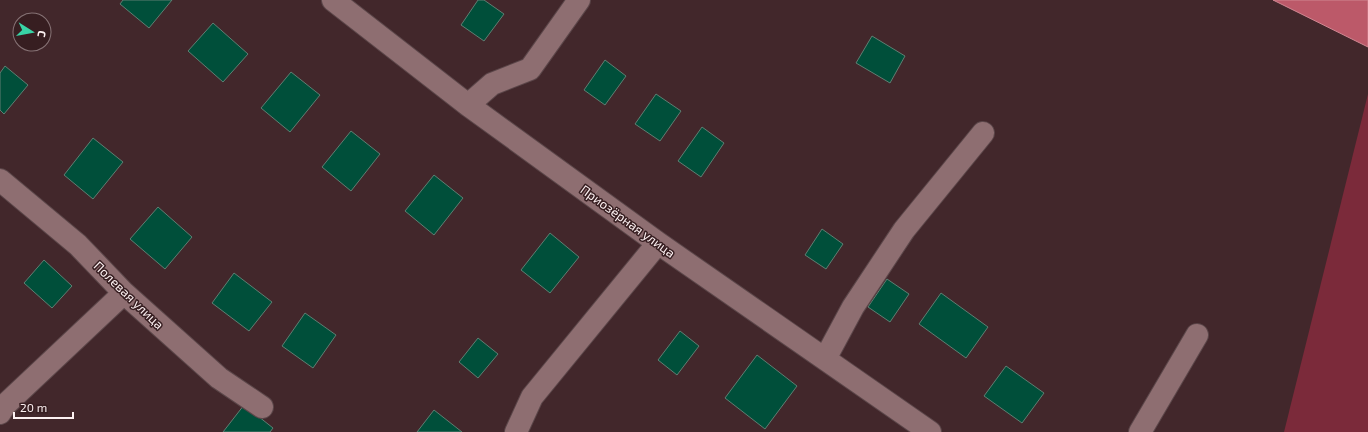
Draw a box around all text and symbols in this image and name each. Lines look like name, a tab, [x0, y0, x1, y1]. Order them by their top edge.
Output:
north arrow	[12, 12, 52, 52]
text: С	[35, 30, 49, 39]
street label: Приозёрная улица	[577, 181, 679, 261]
street label: Полевая улица	[91, 258, 167, 332]
scale bar	[14, 394, 73, 420]
text: 20 m	[20, 400, 47, 414]

